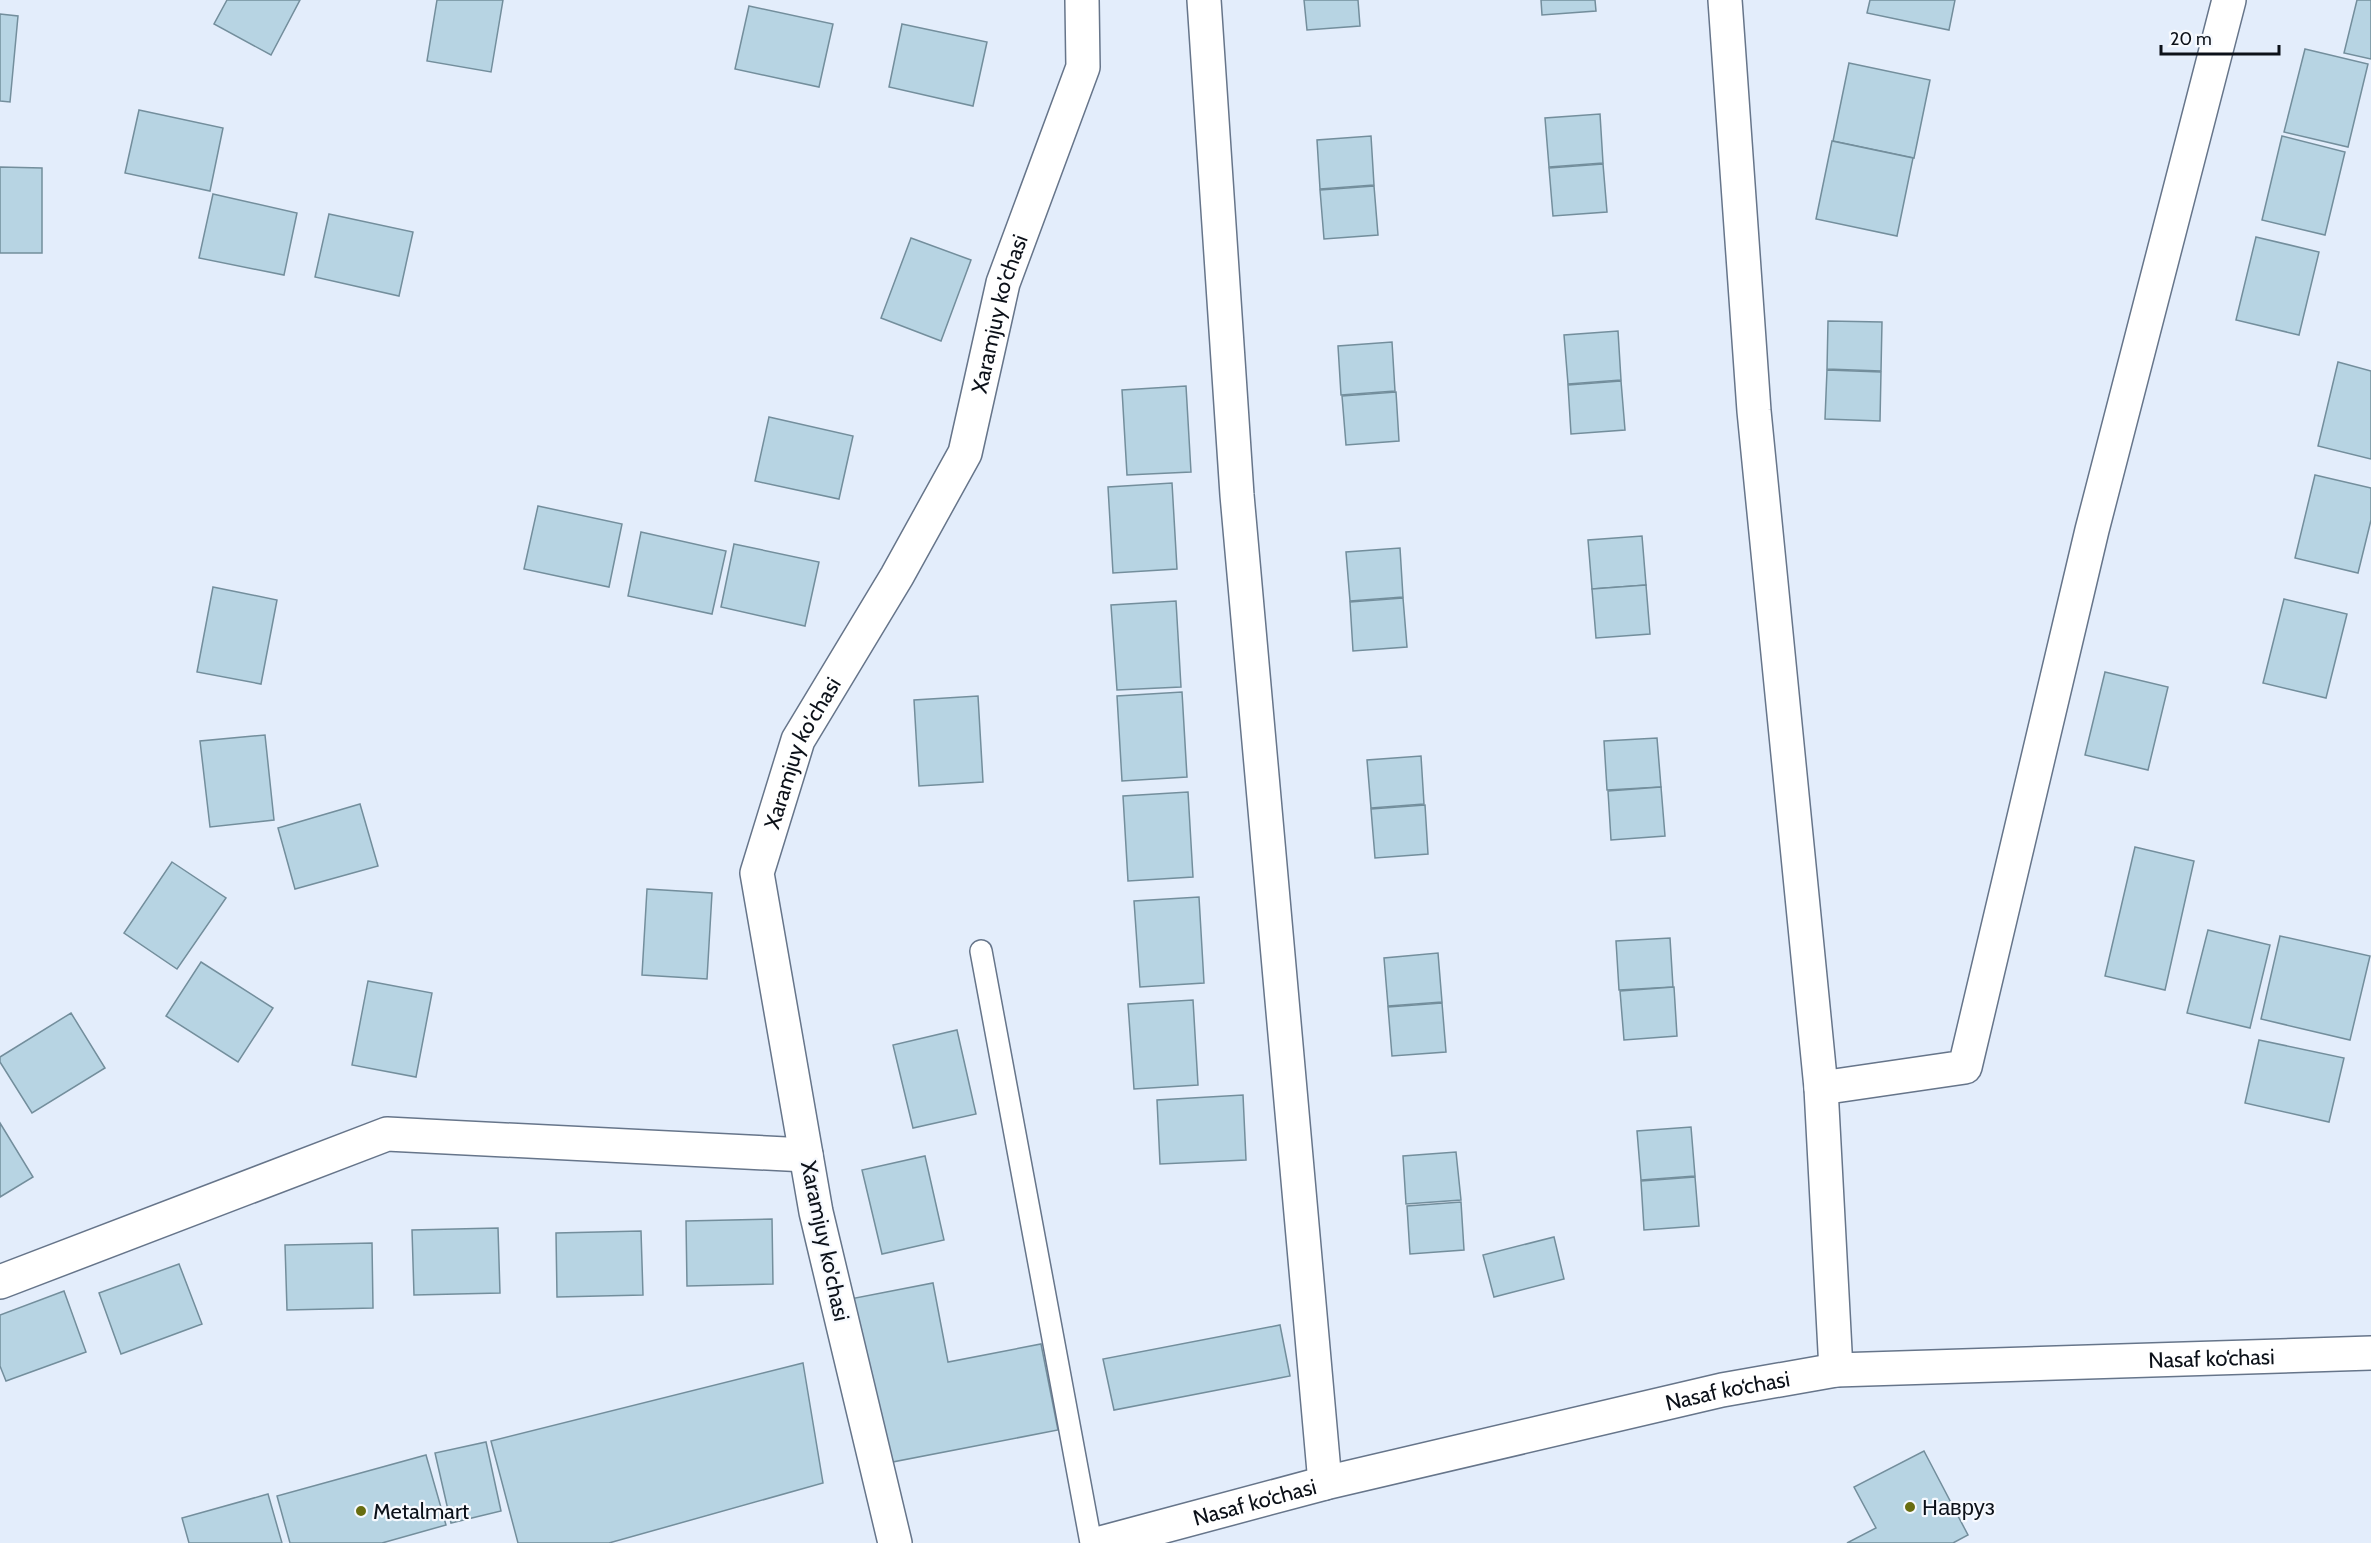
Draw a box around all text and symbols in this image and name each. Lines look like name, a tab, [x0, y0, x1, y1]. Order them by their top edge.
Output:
scale bar	[2161, 18, 2280, 56]
text: 20 m	[2170, 28, 2212, 50]
street label: Xaramjuy ko'chasi	[965, 231, 1033, 396]
street label: Xaramjuy ko'chasi	[758, 672, 846, 832]
street label: Xaramjuy ko'chasi	[795, 1158, 855, 1324]
street label: Nasaf ko‘chasi	[2148, 1343, 2275, 1374]
street label: Nasaf ko‘chasi	[1663, 1365, 1792, 1416]
street label: Nasaf ko‘chasi	[1190, 1472, 1319, 1531]
place label: Навруз	[1922, 1494, 1995, 1521]
place label: Metalmart	[373, 1498, 470, 1525]
marker: Навруз	[1903, 1500, 1917, 1514]
marker: Metalmart	[354, 1504, 368, 1518]

